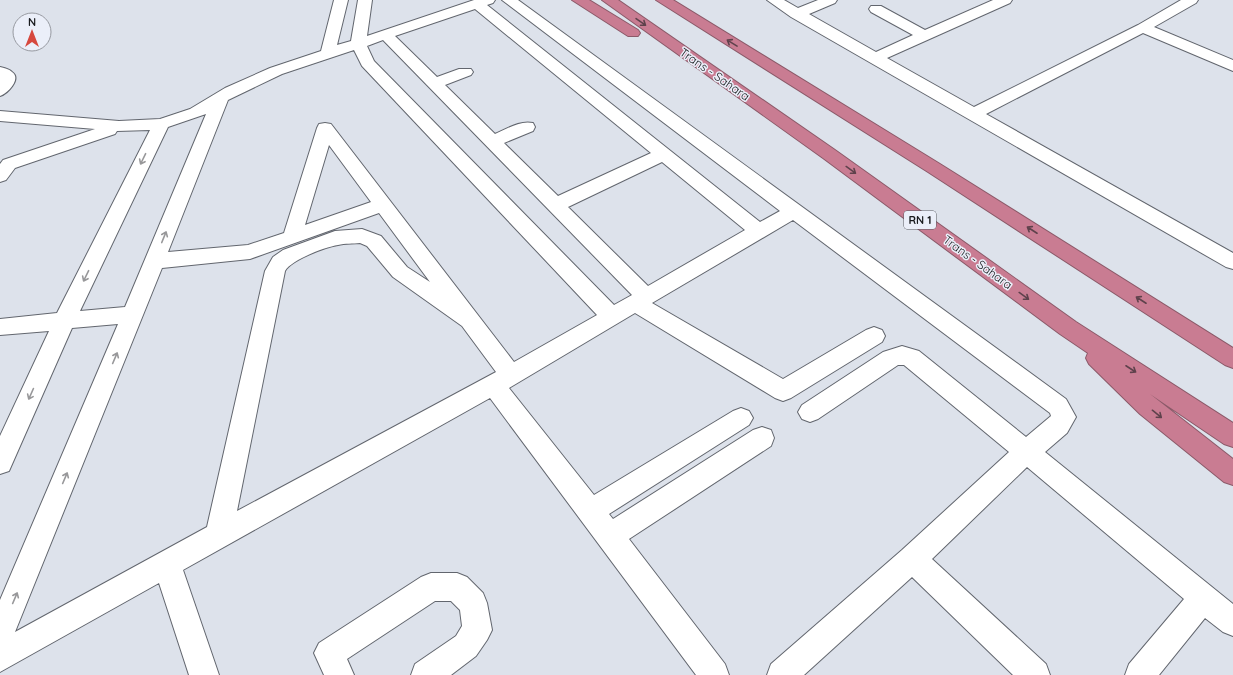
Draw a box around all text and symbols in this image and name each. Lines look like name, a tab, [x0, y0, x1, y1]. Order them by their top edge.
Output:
north arrow	[12, 12, 52, 52]
text: N	[28, 15, 36, 29]
one-way arrow	[635, 18, 646, 26]
one-way arrow	[726, 38, 738, 46]
street label: Trans - Sahara	[677, 44, 753, 104]
one-way arrow	[139, 153, 146, 165]
one-way arrow	[845, 166, 856, 174]
road number: RN 1	[904, 211, 936, 229]
one-way arrow	[1026, 226, 1038, 234]
one-way arrow	[160, 232, 168, 244]
street label: Trans - Sahara	[940, 232, 1016, 292]
one-way arrow	[82, 269, 89, 281]
one-way arrow	[1018, 292, 1029, 300]
one-way arrow	[1135, 296, 1147, 304]
one-way arrow	[112, 352, 119, 364]
one-way arrow	[1125, 365, 1136, 373]
one-way arrow	[27, 387, 34, 399]
one-way arrow	[1151, 409, 1162, 418]
one-way arrow	[62, 472, 69, 484]
one-way arrow	[12, 592, 19, 604]

